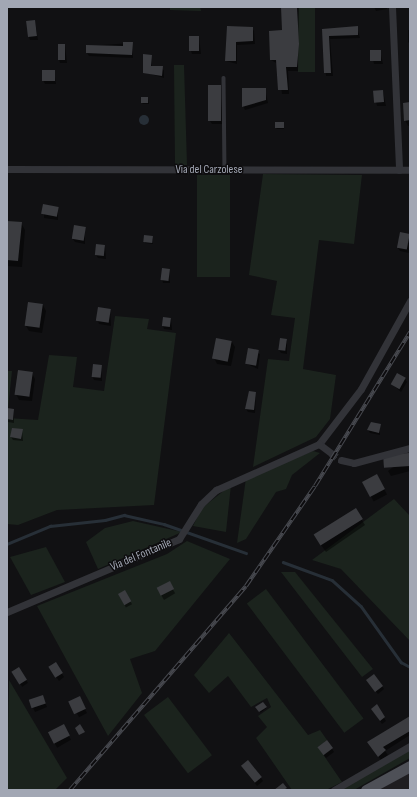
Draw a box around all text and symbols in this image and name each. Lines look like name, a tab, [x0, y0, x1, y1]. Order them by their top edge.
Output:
street label: Via del Carzolese	[175, 163, 243, 177]
street label: Via del Fontanile	[108, 536, 174, 574]

